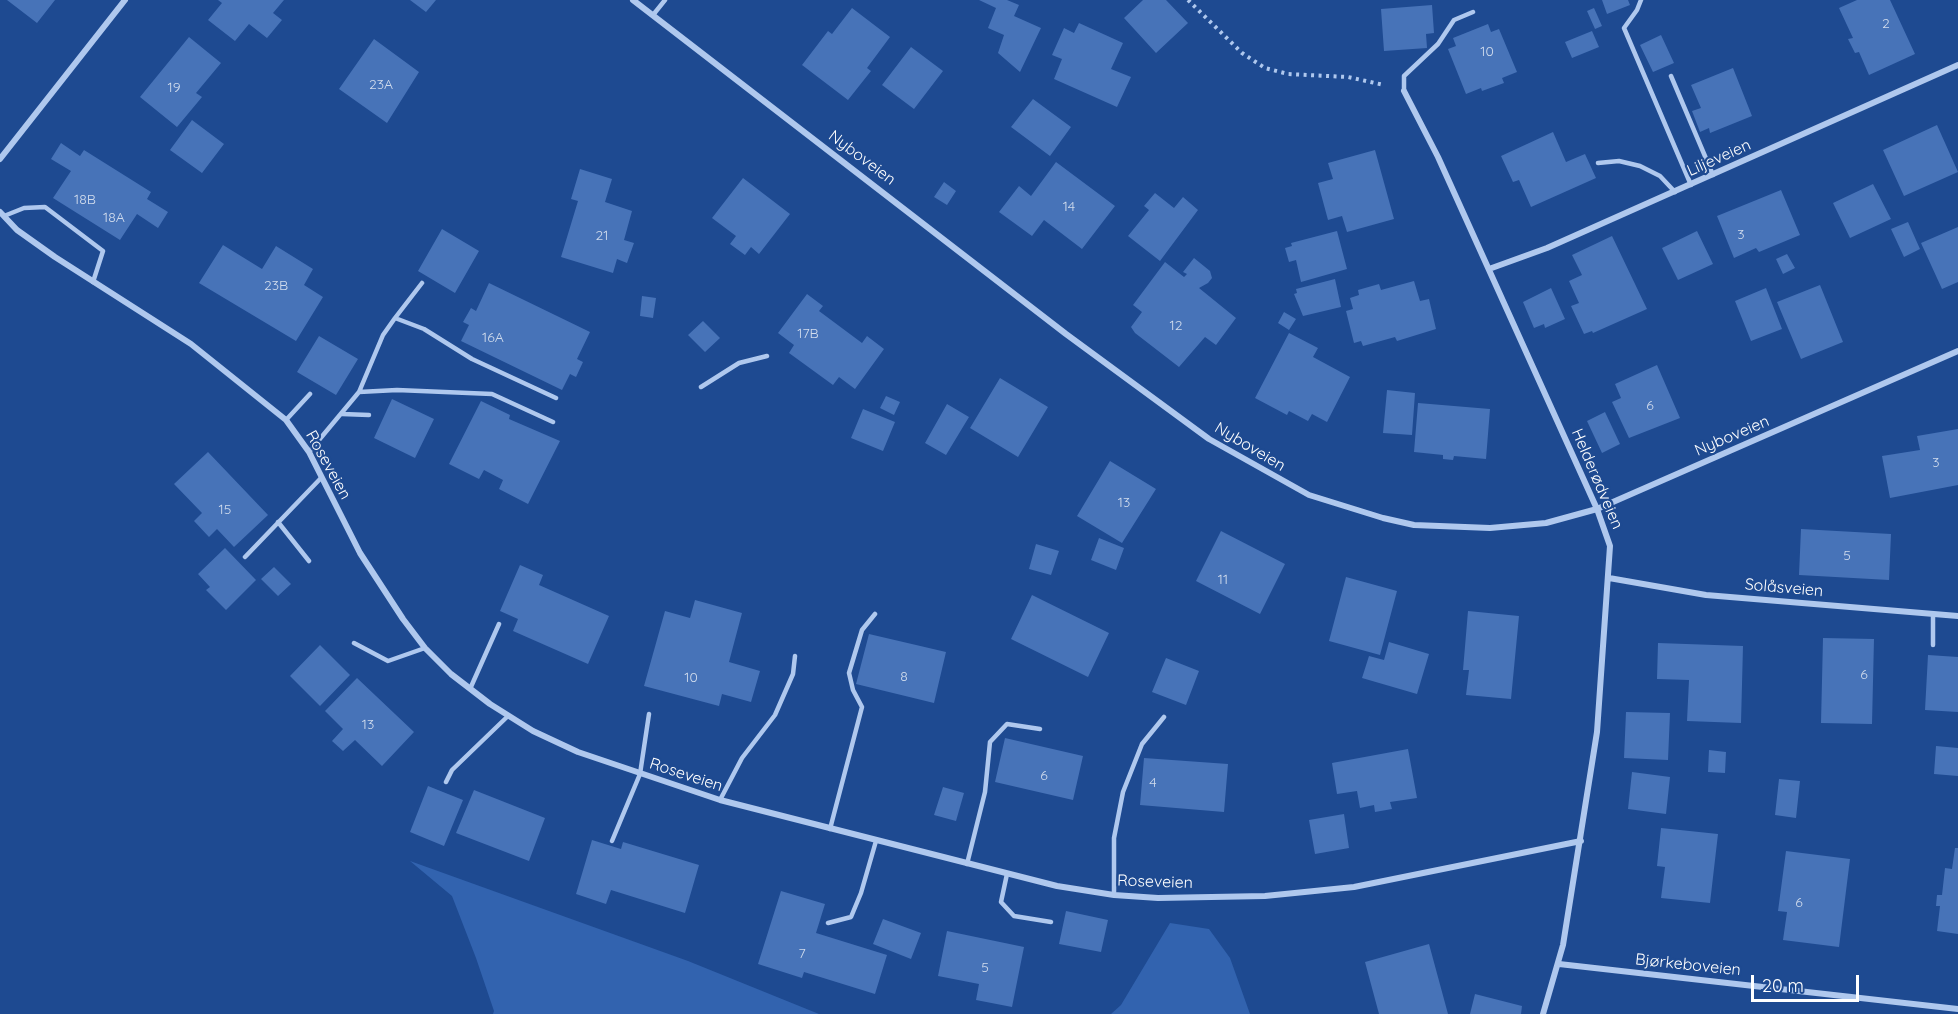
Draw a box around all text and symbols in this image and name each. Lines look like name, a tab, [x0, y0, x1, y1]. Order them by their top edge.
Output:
house number: 2	[1882, 16, 1890, 32]
house number: 10	[1480, 44, 1494, 60]
house number: 23A	[369, 77, 393, 93]
house number: 19	[168, 80, 180, 96]
street label: Nyboveien	[825, 127, 899, 189]
street label: Liljeveien	[1684, 135, 1754, 181]
house number: 18B	[74, 192, 96, 208]
house number: 14	[1063, 199, 1075, 215]
house number: 18A	[103, 210, 125, 226]
house number: 3	[1737, 227, 1745, 243]
house number: 21	[596, 228, 608, 244]
house number: 23B	[264, 278, 288, 294]
house number: 12	[1170, 318, 1182, 334]
house number: 17B	[797, 326, 819, 342]
house number: 16A	[482, 330, 504, 346]
house number: 6	[1646, 398, 1654, 414]
street label: Nyboveien	[1692, 412, 1772, 460]
street label: Nyboveien	[1211, 418, 1289, 476]
street label: Helderødveien	[1567, 426, 1627, 532]
street label: Roseveien	[301, 427, 355, 503]
house number: 3	[1932, 455, 1940, 471]
house number: 13	[1118, 495, 1130, 511]
house number: 15	[219, 502, 231, 518]
house number: 5	[1843, 548, 1851, 564]
house number: 11	[1218, 572, 1228, 588]
street label: Solåsveien	[1744, 575, 1824, 601]
house number: 6	[1860, 667, 1868, 683]
house number: 8	[900, 669, 908, 685]
house number: 10	[684, 670, 698, 686]
house number: 13	[362, 717, 374, 733]
street label: Roseveien	[647, 754, 725, 796]
house number: 6	[1040, 768, 1048, 784]
house number: 4	[1149, 775, 1157, 791]
street label: Roseveien	[1117, 871, 1193, 893]
house number: 6	[1795, 895, 1803, 911]
house number: 7	[798, 946, 806, 962]
street label: Bjørkeboveien	[1634, 950, 1742, 980]
house number: 5	[981, 960, 989, 976]
scale bar	[1754, 963, 1862, 1001]
text: 20 m	[1762, 974, 1804, 997]

